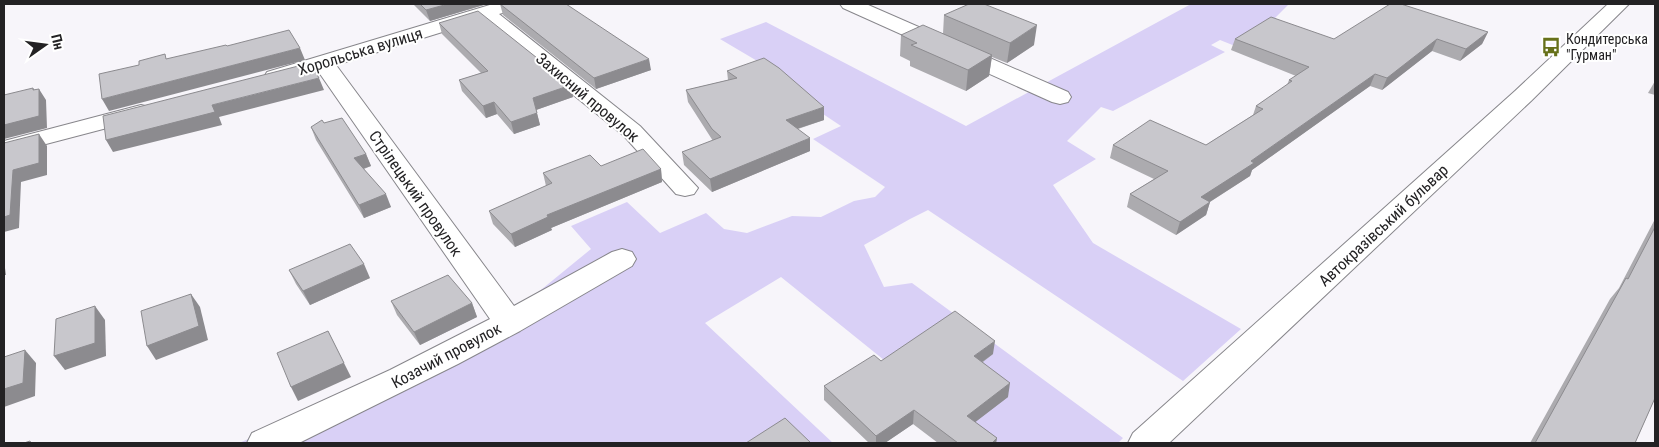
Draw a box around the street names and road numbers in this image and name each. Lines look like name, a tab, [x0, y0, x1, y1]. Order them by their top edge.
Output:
street label: Хорольська вулиця	[296, 24, 425, 79]
street label: Захисний провулок	[532, 49, 643, 146]
street label: Стрілецький провулок	[365, 127, 466, 260]
street label: Автокразівський бульвар	[1315, 160, 1452, 290]
street label: Козачий провулок	[388, 318, 505, 392]

